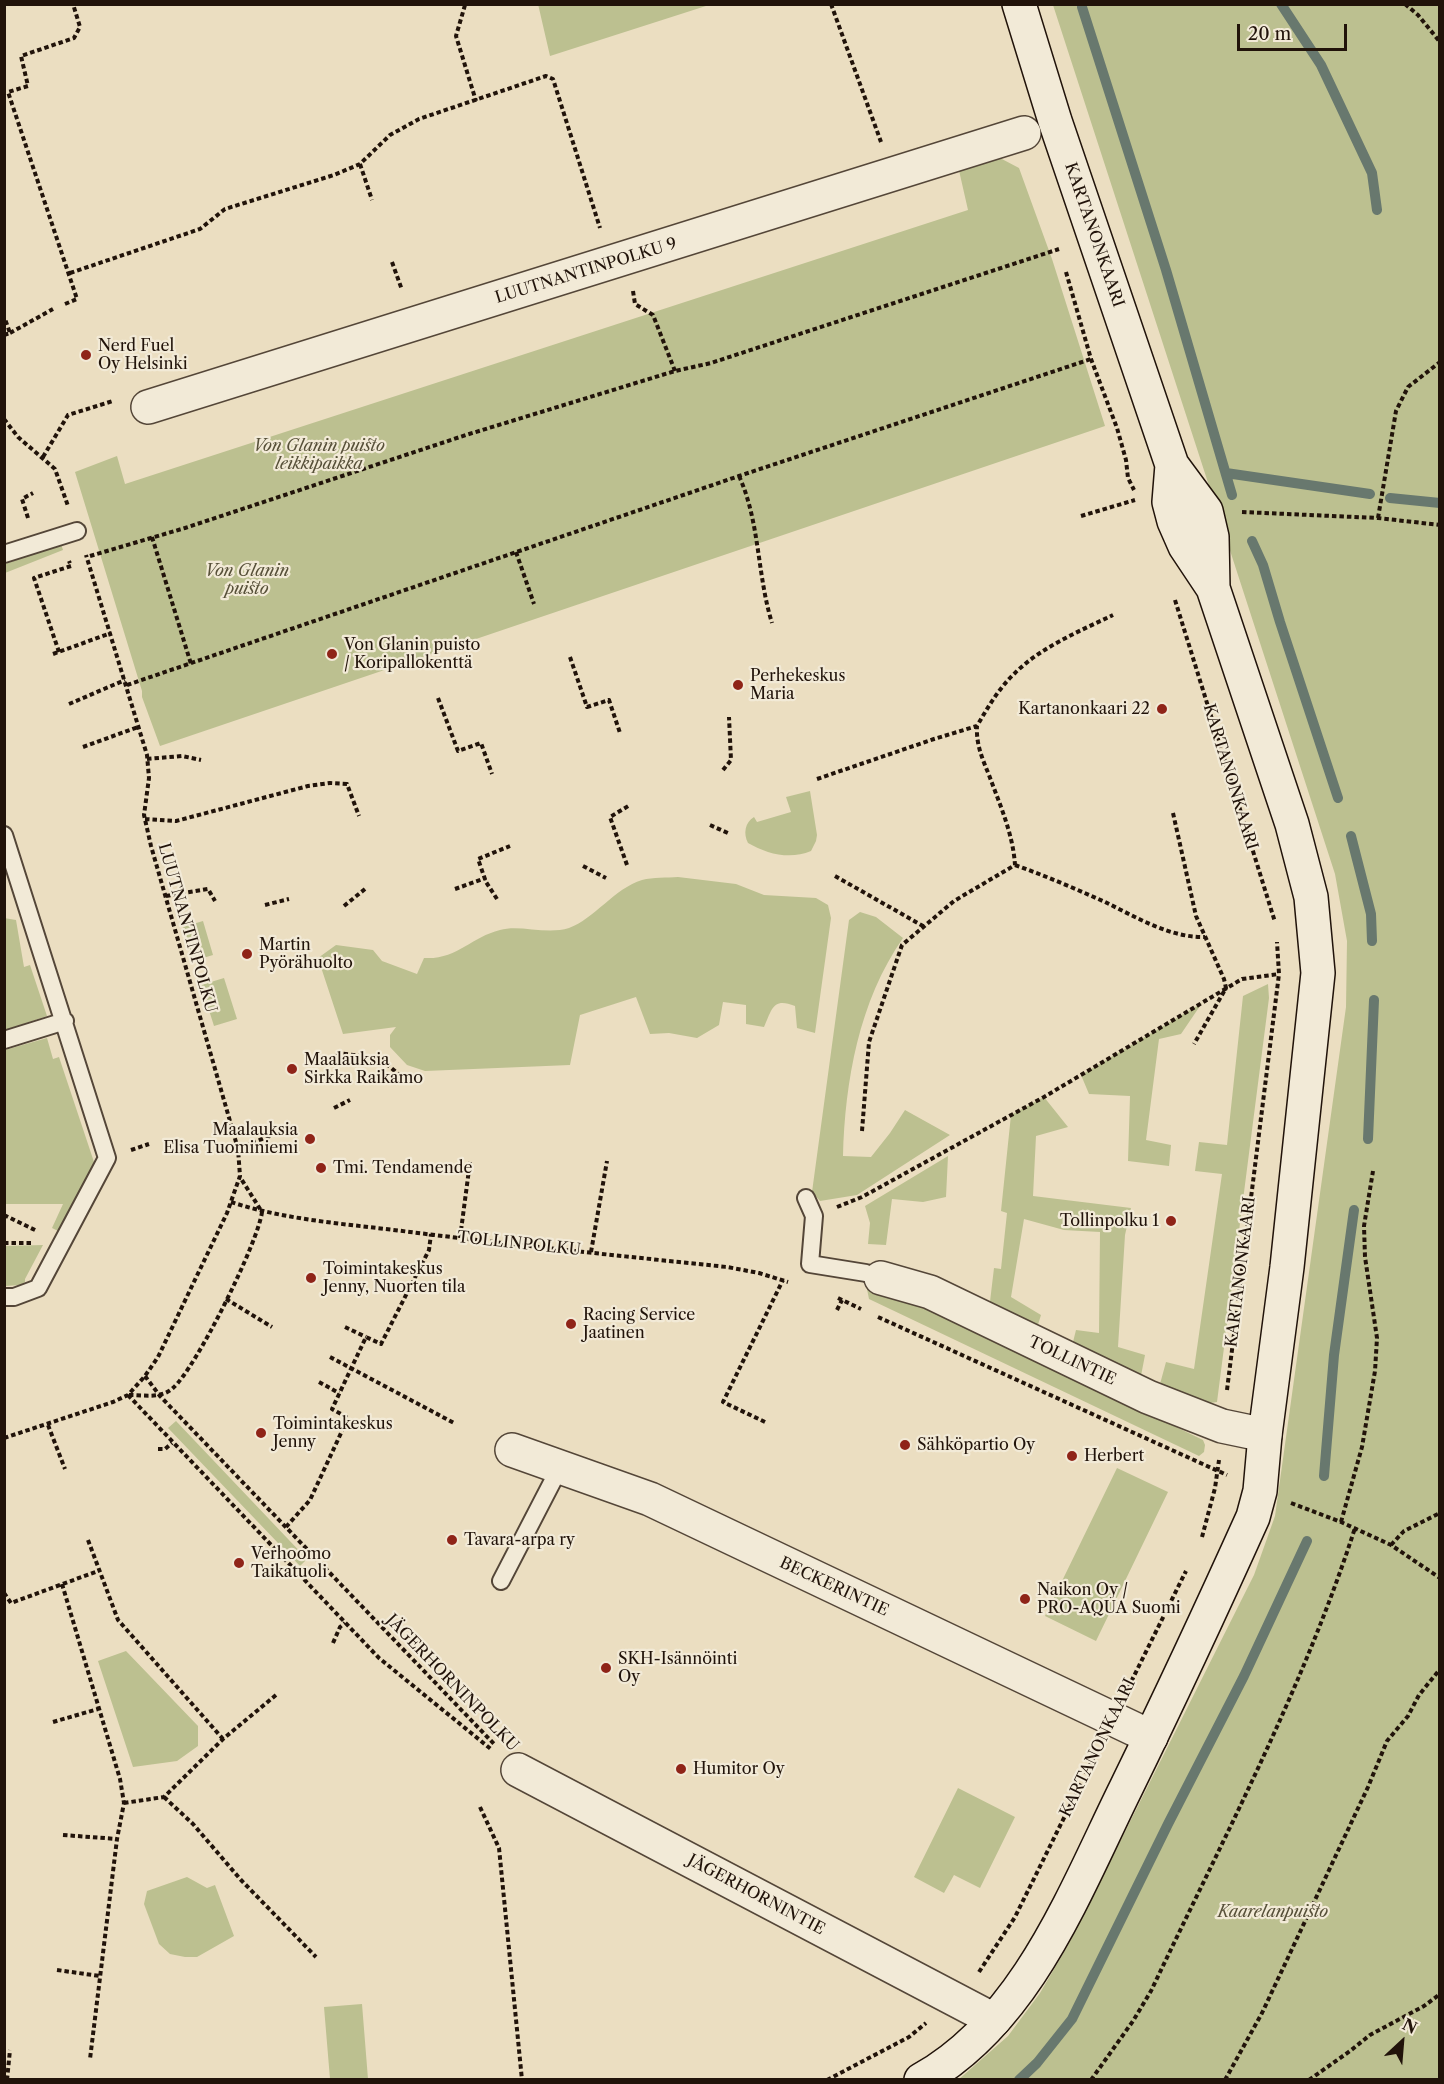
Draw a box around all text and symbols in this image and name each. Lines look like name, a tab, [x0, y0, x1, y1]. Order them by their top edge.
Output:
scale bar	[1240, 12, 1350, 50]
text: 20 m	[1248, 23, 1291, 45]
street label: KARTANONKAARI	[1060, 160, 1128, 310]
street label: LUUTNANTINPOLKU 9	[493, 234, 679, 308]
place label: Nerd Fuel Oy Helsinki	[98, 336, 188, 374]
marker: Nerd Fuel Oy Helsinki	[79, 348, 93, 362]
park label: Von Glanin puisto leikkipaikka	[253, 436, 385, 474]
park label: Von Glanin puisto	[205, 561, 289, 599]
place label: Von Glanin puisto / Koripallokenttä	[344, 635, 480, 673]
marker: Von Glanin puisto / Koripallokenttä	[325, 647, 339, 661]
place label: Perhekeskus Maria	[750, 666, 845, 704]
marker: Perhekeskus Maria	[731, 678, 745, 692]
place label: Kartanonkaari 22	[1018, 699, 1150, 719]
marker: Kartanonkaari 22	[1155, 702, 1169, 716]
street label: KARTANONKAARI	[1199, 702, 1261, 852]
street label: LUUTNANTINPOLKU	[154, 841, 220, 1015]
place label: Martin Pyörähuolto	[259, 935, 353, 973]
marker: Martin Pyörähuolto	[240, 947, 254, 961]
place label: Maalauksia Sirkka Raikamo	[304, 1050, 423, 1088]
marker: Maalauksia Sirkka Raikamo	[285, 1062, 299, 1076]
place label: Maalauksia Elisa Tuominiemi	[163, 1120, 298, 1158]
marker: Maalauksia Elisa Tuominiemi	[303, 1132, 317, 1146]
place label: Tmi. Tendamende	[333, 1158, 472, 1178]
marker: Tmi. Tendamende	[314, 1161, 328, 1175]
street label: KARTANONKAARI	[1222, 1196, 1260, 1348]
place label: Tollinpolku 1	[1060, 1211, 1159, 1231]
marker: Tollinpolku 1	[1164, 1214, 1178, 1228]
street label: TOLLINPOLKU	[456, 1228, 582, 1260]
place label: Toimintakeskus Jenny, Nuorten tila	[323, 1259, 465, 1297]
marker: Toimintakeskus Jenny, Nuorten tila	[304, 1271, 318, 1285]
place label: Racing Service Jaatinen	[583, 1305, 695, 1343]
marker: Racing Service Jaatinen	[564, 1317, 578, 1331]
street label: TOLLINTIE	[1025, 1332, 1119, 1390]
place label: Toimintakeskus Jenny	[273, 1414, 393, 1452]
marker: Toimintakeskus Jenny	[254, 1426, 268, 1440]
place label: Sähköpartio Oy	[917, 1435, 1035, 1455]
marker: Sähköpartio Oy	[898, 1438, 912, 1452]
place label: Herbert	[1084, 1446, 1144, 1466]
marker: Herbert	[1065, 1449, 1079, 1463]
place label: Tavara-arpa ry	[464, 1530, 575, 1550]
marker: Tavara-arpa ry	[445, 1533, 459, 1547]
place label: Verhoomo Taikatuoli	[251, 1544, 331, 1582]
street label: BECKERINTIE	[777, 1553, 891, 1621]
marker: Verhoomo Taikatuoli	[232, 1556, 246, 1570]
place label: Naikon Oy / PRO-AQUA Suomi	[1037, 1580, 1181, 1618]
marker: Naikon Oy / PRO-AQUA Suomi	[1018, 1592, 1032, 1606]
street label: JÄGERHORNINPOLKU	[382, 1611, 522, 1755]
place label: SKH-Isännöinti Oy	[618, 1649, 737, 1687]
marker: SKH-Isännöinti Oy	[599, 1661, 613, 1675]
street label: KARTANONKAARI	[1056, 1676, 1140, 1820]
place label: Humitor Oy	[693, 1759, 785, 1779]
marker: Humitor Oy	[674, 1762, 688, 1776]
street label: JÄGERHORNINTIE	[684, 1851, 828, 1939]
park label: Kaarelanpuisto	[1218, 1902, 1328, 1922]
north arrow	[1372, 2012, 1432, 2072]
text: N	[1399, 2014, 1421, 2038]

